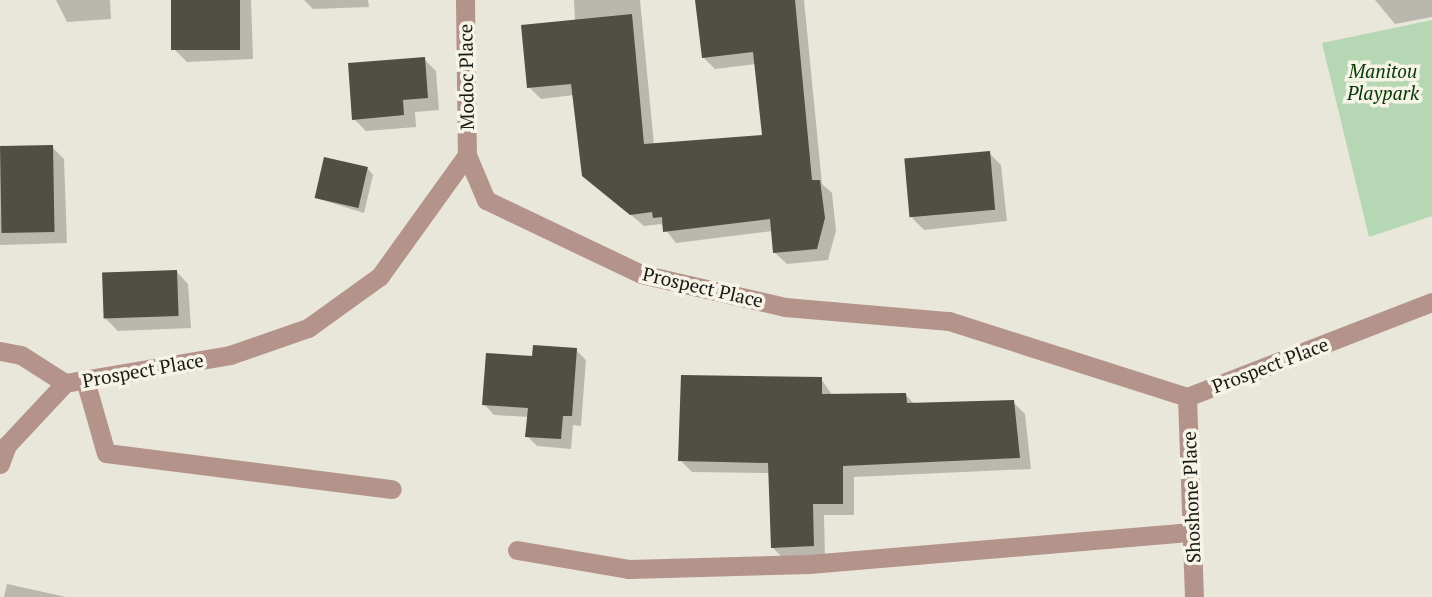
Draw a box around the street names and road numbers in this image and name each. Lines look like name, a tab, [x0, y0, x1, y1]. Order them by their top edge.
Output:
street label: Modoc Place	[454, 24, 478, 130]
street label: Prospect Place	[641, 262, 765, 312]
street label: Prospect Place	[1209, 332, 1331, 398]
street label: Prospect Place	[81, 348, 205, 392]
street label: Shoshone Place	[1177, 431, 1205, 563]

